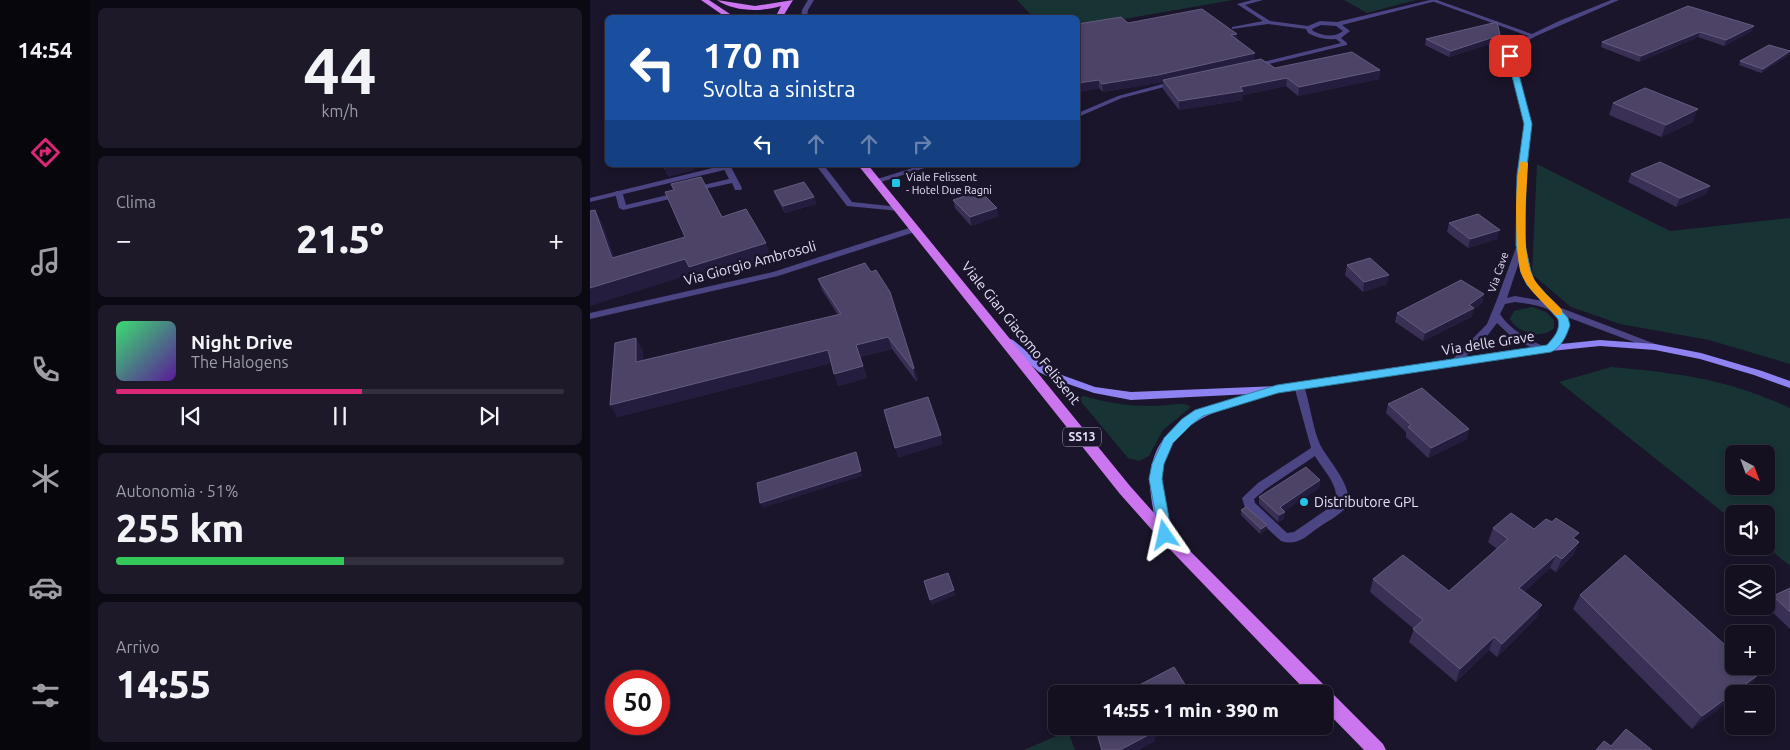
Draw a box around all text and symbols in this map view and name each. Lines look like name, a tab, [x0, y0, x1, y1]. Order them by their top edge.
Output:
text: 44	[303, 33, 377, 106]
icon: left	[620, 35, 685, 100]
text: 170 m	[703, 35, 801, 75]
pin	[1489, 35, 1531, 77]
text: 14:54	[17, 37, 73, 62]
icon: arrive	[1496, 42, 1524, 70]
text: Svolta a sinistra	[703, 76, 856, 101]
text: km/h	[322, 102, 358, 120]
icon: left	[749, 130, 777, 158]
icon: ahead	[802, 130, 830, 158]
icon: ahead	[855, 130, 883, 158]
icon: right	[908, 130, 936, 158]
icon: directions	[28, 135, 63, 170]
place label: Viale Felissent - Hotel Due Ragni	[906, 171, 992, 196]
marker: Viale Felissent - Hotel Due Ragni	[890, 177, 902, 189]
text: Clima	[116, 193, 156, 211]
text: 21.5°	[296, 218, 384, 260]
text: −	[116, 224, 132, 255]
text: +	[548, 224, 564, 255]
street label: Via Giorgio Ambrosoli	[682, 238, 818, 288]
icon: music	[28, 244, 63, 279]
street label: Via Cave	[1485, 250, 1511, 294]
street label: Viale Gian Giacomo Felissent	[958, 258, 1084, 408]
street label: Via delle Grave	[1441, 328, 1535, 358]
text: Night Drive	[191, 331, 293, 353]
icon: phone	[28, 352, 63, 387]
text: The Halogens	[191, 353, 289, 371]
icon: previous	[177, 402, 205, 430]
icon: pause	[326, 402, 354, 430]
icon: next	[475, 402, 503, 430]
road number: SS13	[1063, 428, 1101, 447]
north arrow	[1725, 445, 1775, 495]
map controls	[1725, 445, 1775, 735]
icon: climate	[28, 461, 63, 496]
text: Autonomia · 51%	[116, 482, 238, 500]
place label: Distributore GPL	[1314, 494, 1418, 510]
marker: Distributore GPL	[1298, 496, 1310, 508]
button: sound	[1725, 505, 1775, 555]
text: 255 km	[116, 507, 244, 549]
position arrow	[1138, 508, 1190, 560]
button: layers	[1725, 565, 1775, 615]
icon: car	[28, 570, 63, 605]
button: +	[1725, 625, 1775, 675]
text: Arrivo	[116, 638, 160, 656]
text: 14:55	[116, 663, 211, 705]
speed limit sign: 50	[605, 670, 670, 735]
icon: filters	[28, 678, 63, 713]
button: −	[1725, 685, 1775, 735]
text: 14:55 · 1 min · 390 m	[1102, 699, 1279, 721]

